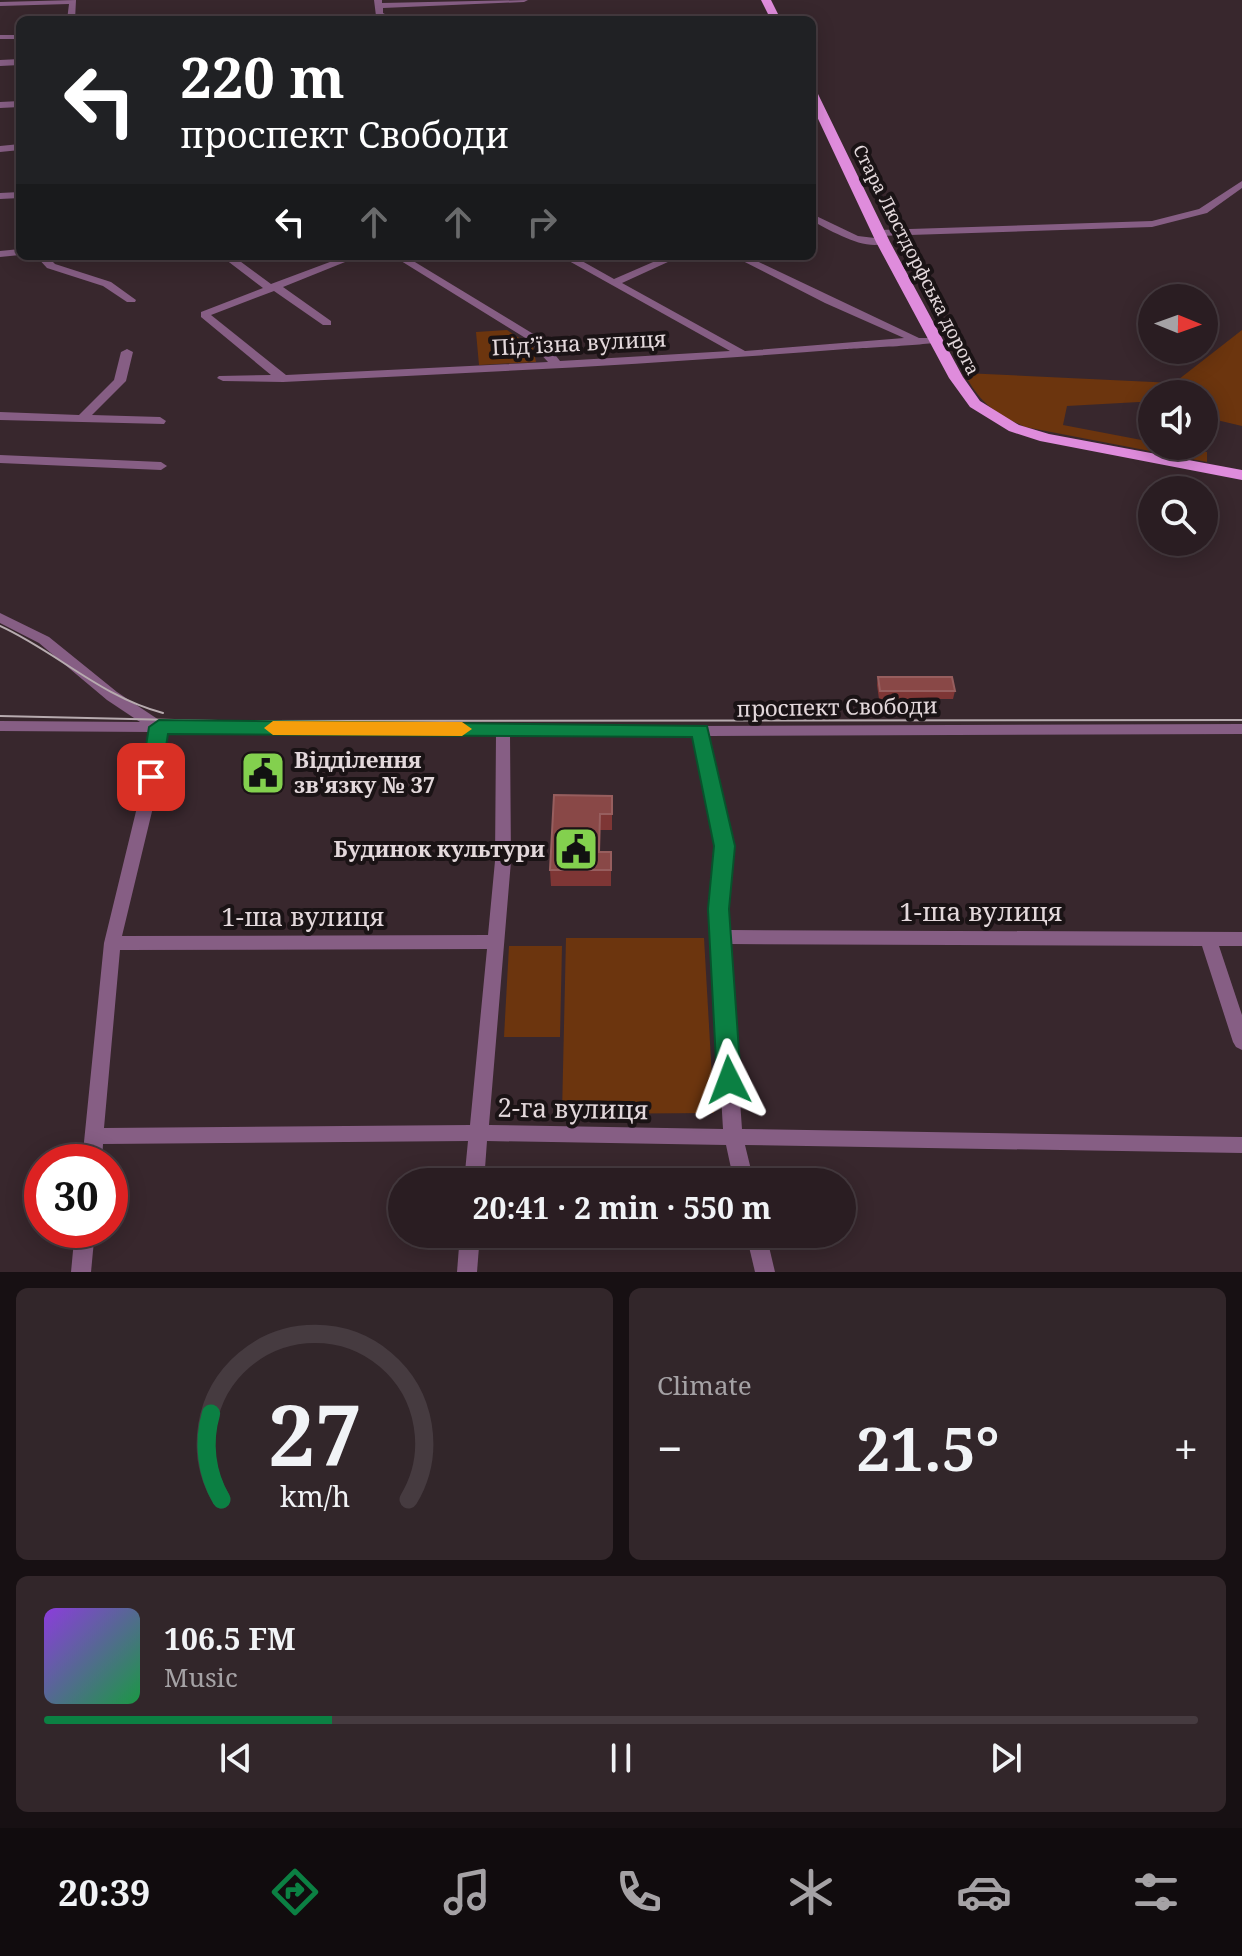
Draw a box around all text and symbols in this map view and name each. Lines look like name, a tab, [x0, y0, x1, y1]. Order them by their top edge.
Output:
text: 220 m	[180, 38, 345, 114]
icon: left	[48, 48, 152, 152]
text: проспект Свободи	[180, 110, 509, 159]
street label: Стара Люстдорфська дорога	[848, 140, 986, 379]
icon: left	[268, 200, 312, 244]
icon: ahead	[352, 200, 396, 244]
icon: ahead	[436, 200, 480, 244]
icon: right	[520, 200, 564, 244]
north arrow	[1138, 284, 1218, 364]
map controls	[1138, 284, 1218, 556]
street label: Підʼїзна вулиця	[491, 322, 667, 362]
button: sound	[1138, 380, 1218, 460]
button: search	[1138, 476, 1218, 556]
street label: проспект Свободи	[736, 689, 938, 723]
pin	[117, 743, 185, 811]
place label: Відділення зв'язку № 37	[294, 744, 435, 799]
public building icon: Відділення зв'язку № 37	[239, 749, 287, 797]
icon: arrive	[129, 755, 173, 799]
public building icon: Будинок культури	[552, 825, 600, 873]
place label: Будинок культури	[333, 833, 545, 863]
street label: 1-ша вулиця	[899, 893, 1063, 929]
street label: 1-ша вулиця	[221, 898, 385, 934]
position arrow	[687, 1038, 771, 1122]
street label: 2-га вулиця	[497, 1089, 649, 1127]
speed limit sign: 30	[24, 1144, 128, 1248]
text: 20:41 · 2 min · 550 m	[473, 1187, 771, 1228]
text: Climate	[657, 1367, 752, 1403]
text: 27	[267, 1377, 362, 1490]
text: 21.5°	[856, 1407, 1000, 1489]
text: −	[657, 1418, 682, 1478]
text: +	[1173, 1418, 1198, 1478]
text: km/h	[279, 1476, 350, 1515]
text: 106.5 FM	[164, 1618, 296, 1659]
text: Music	[164, 1659, 238, 1695]
icon: previous	[214, 1736, 258, 1780]
icon: pause	[599, 1736, 643, 1780]
icon: next	[984, 1736, 1028, 1780]
icon: directions	[267, 1864, 323, 1920]
icon: music	[439, 1864, 495, 1920]
icon: phone	[611, 1864, 667, 1920]
icon: climate	[783, 1864, 839, 1920]
icon: car	[956, 1864, 1012, 1920]
icon: filters	[1128, 1864, 1184, 1920]
text: 20:39	[58, 1868, 150, 1917]

